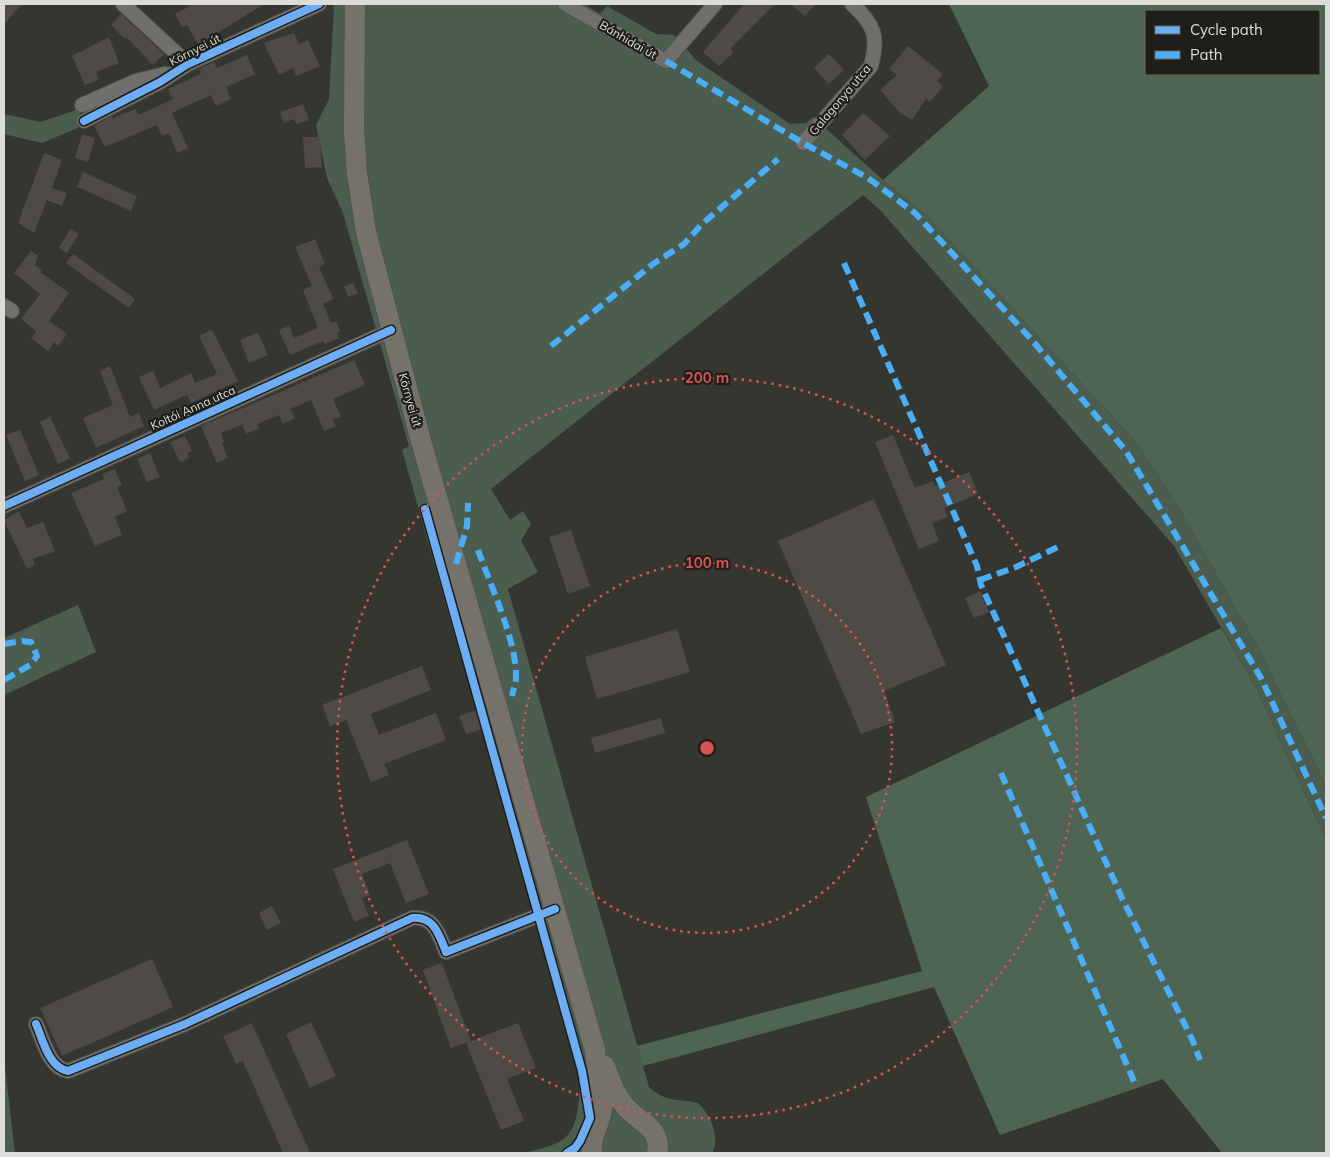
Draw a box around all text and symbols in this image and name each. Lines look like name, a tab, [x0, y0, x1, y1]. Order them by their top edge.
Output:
legend	[1145, 10, 1320, 75]
street label: Bánhidai út	[597, 17, 660, 62]
text: Cycle path	[1190, 20, 1263, 39]
street label: Környei út	[167, 30, 223, 69]
text: Path	[1190, 45, 1222, 64]
street label: Galagonya utca	[806, 61, 874, 138]
text: 200 m	[685, 368, 729, 387]
street label: Környei út	[396, 371, 425, 429]
street label: Koltói Anna utca	[148, 382, 238, 433]
text: 100 m	[685, 553, 729, 572]
centre of rings	[698, 739, 716, 757]

